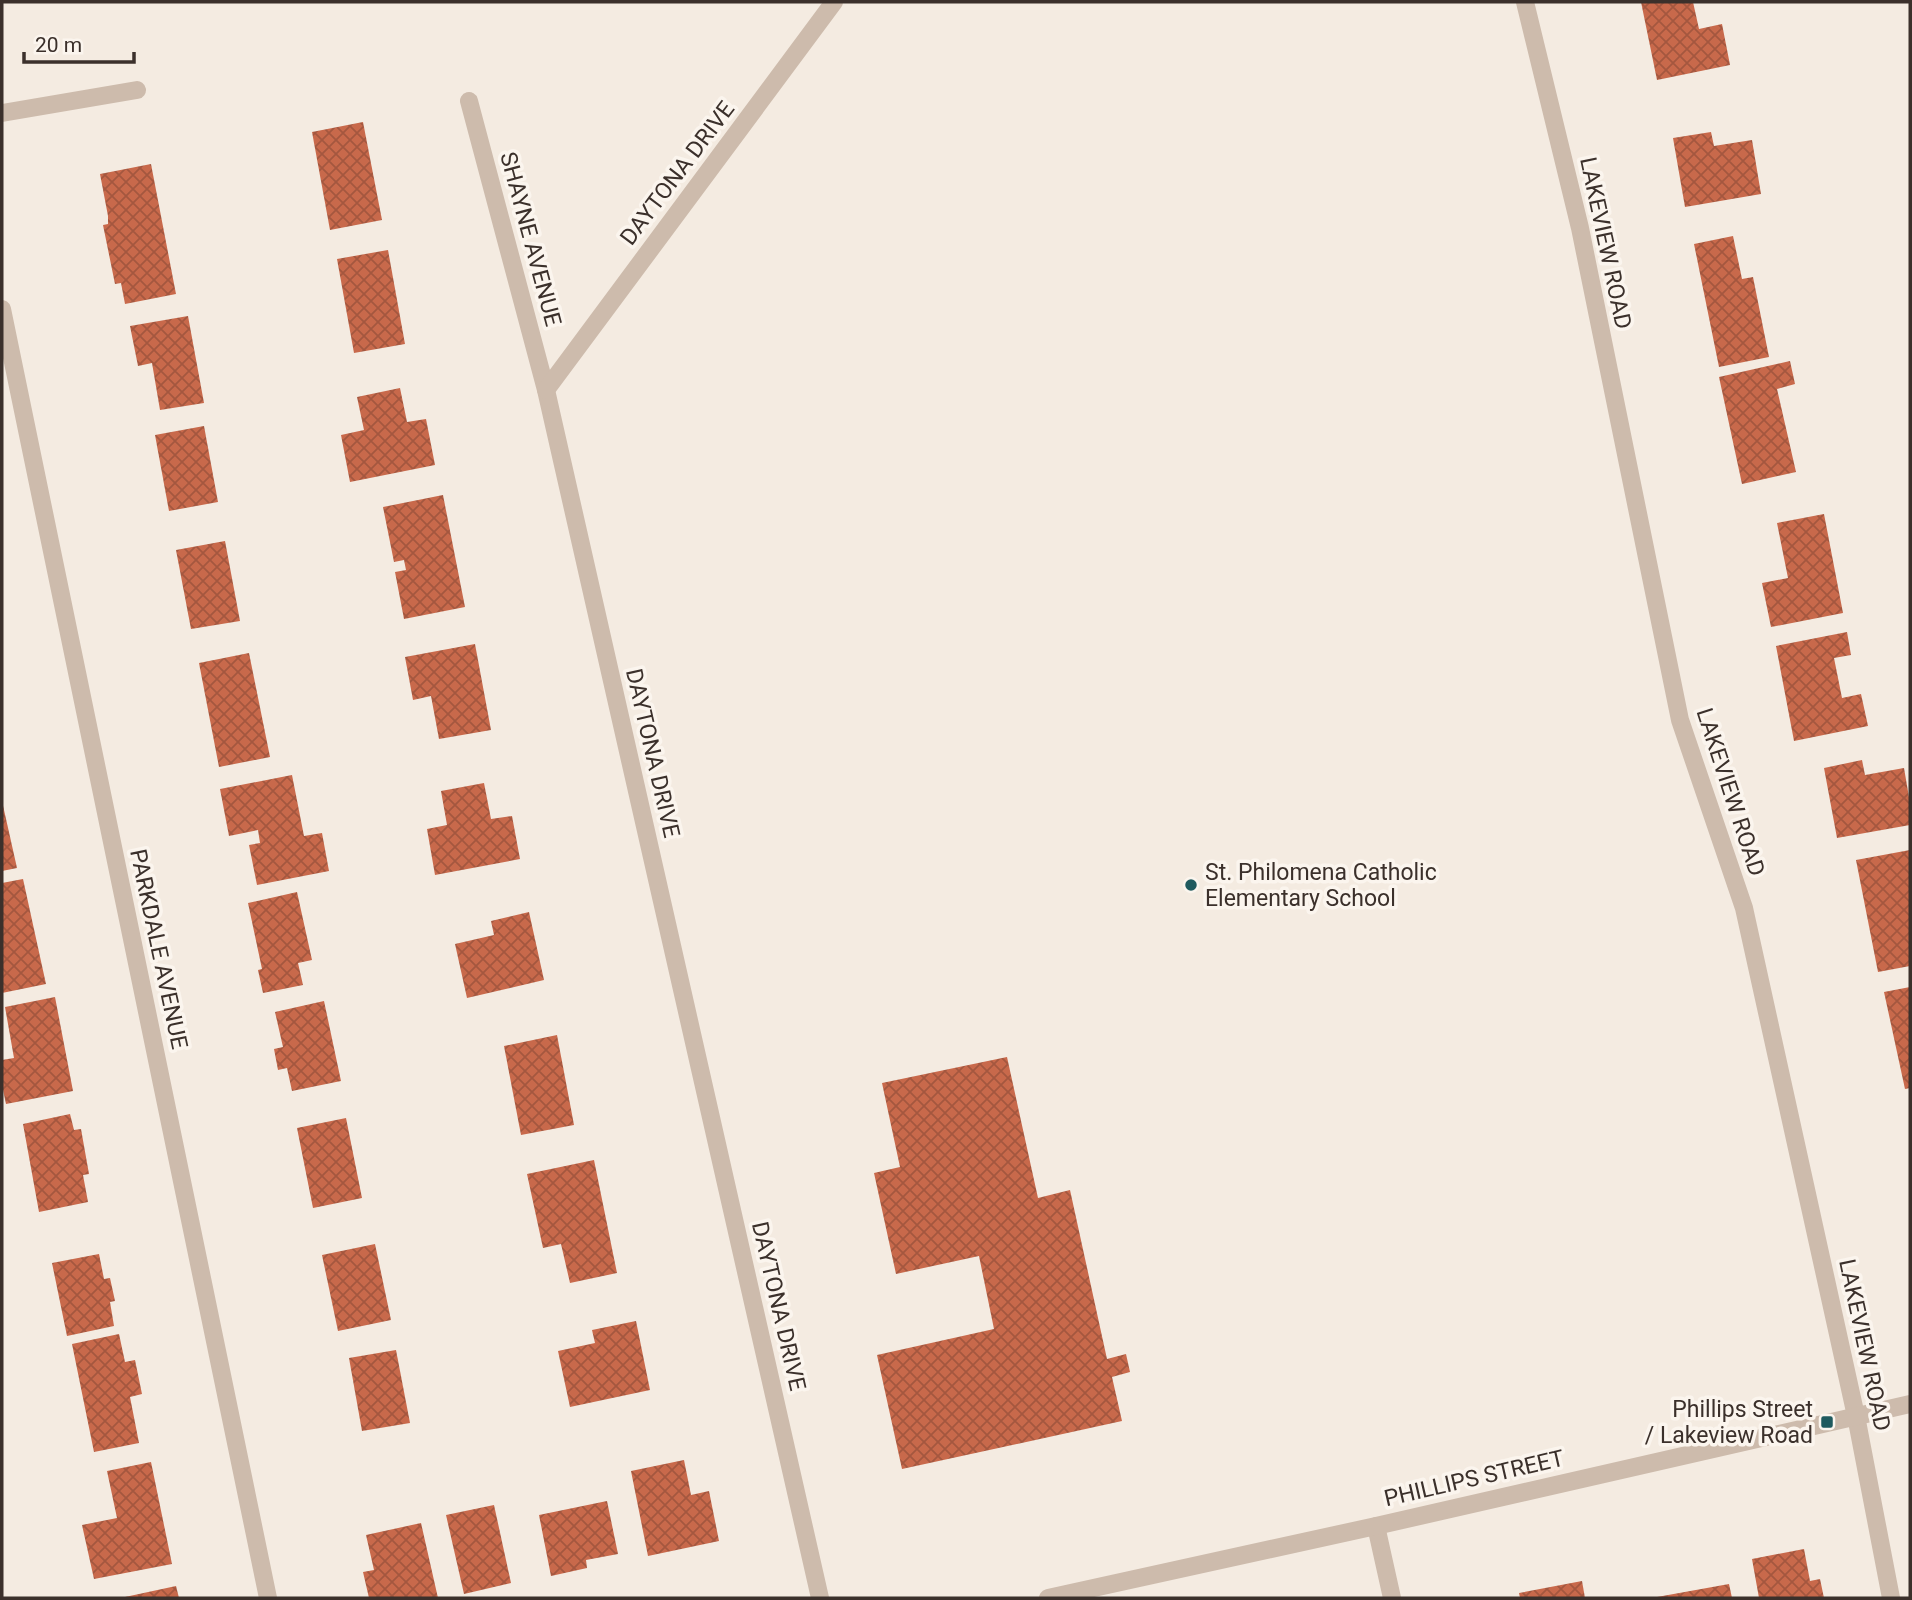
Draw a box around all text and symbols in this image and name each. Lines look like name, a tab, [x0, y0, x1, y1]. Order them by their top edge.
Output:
scale bar	[24, 21, 135, 65]
text: 20 m	[35, 33, 82, 57]
street label: DAYTONA DRIVE	[615, 96, 740, 250]
street label: SHAYNE AVENUE	[494, 149, 567, 329]
street label: LAKEVIEW ROAD	[1574, 155, 1637, 332]
street label: DAYTONA DRIVE	[620, 666, 685, 840]
street label: LAKEVIEW ROAD	[1691, 705, 1770, 880]
street label: PARKDALE AVENUE	[124, 847, 193, 1052]
place label: St. Philomena Catholic Elementary School	[1205, 859, 1437, 912]
marker: St. Philomena Catholic Elementary School	[1183, 877, 1199, 893]
street label: DAYTONA DRIVE	[746, 1219, 811, 1393]
street label: LAKEVIEW ROAD	[1833, 1257, 1896, 1434]
place label: Phillips Street / Lakeview Road	[1645, 1396, 1813, 1449]
marker: Phillips Street / Lakeview Road	[1819, 1414, 1835, 1430]
street label: PHILLIPS STREET	[1382, 1445, 1567, 1512]

